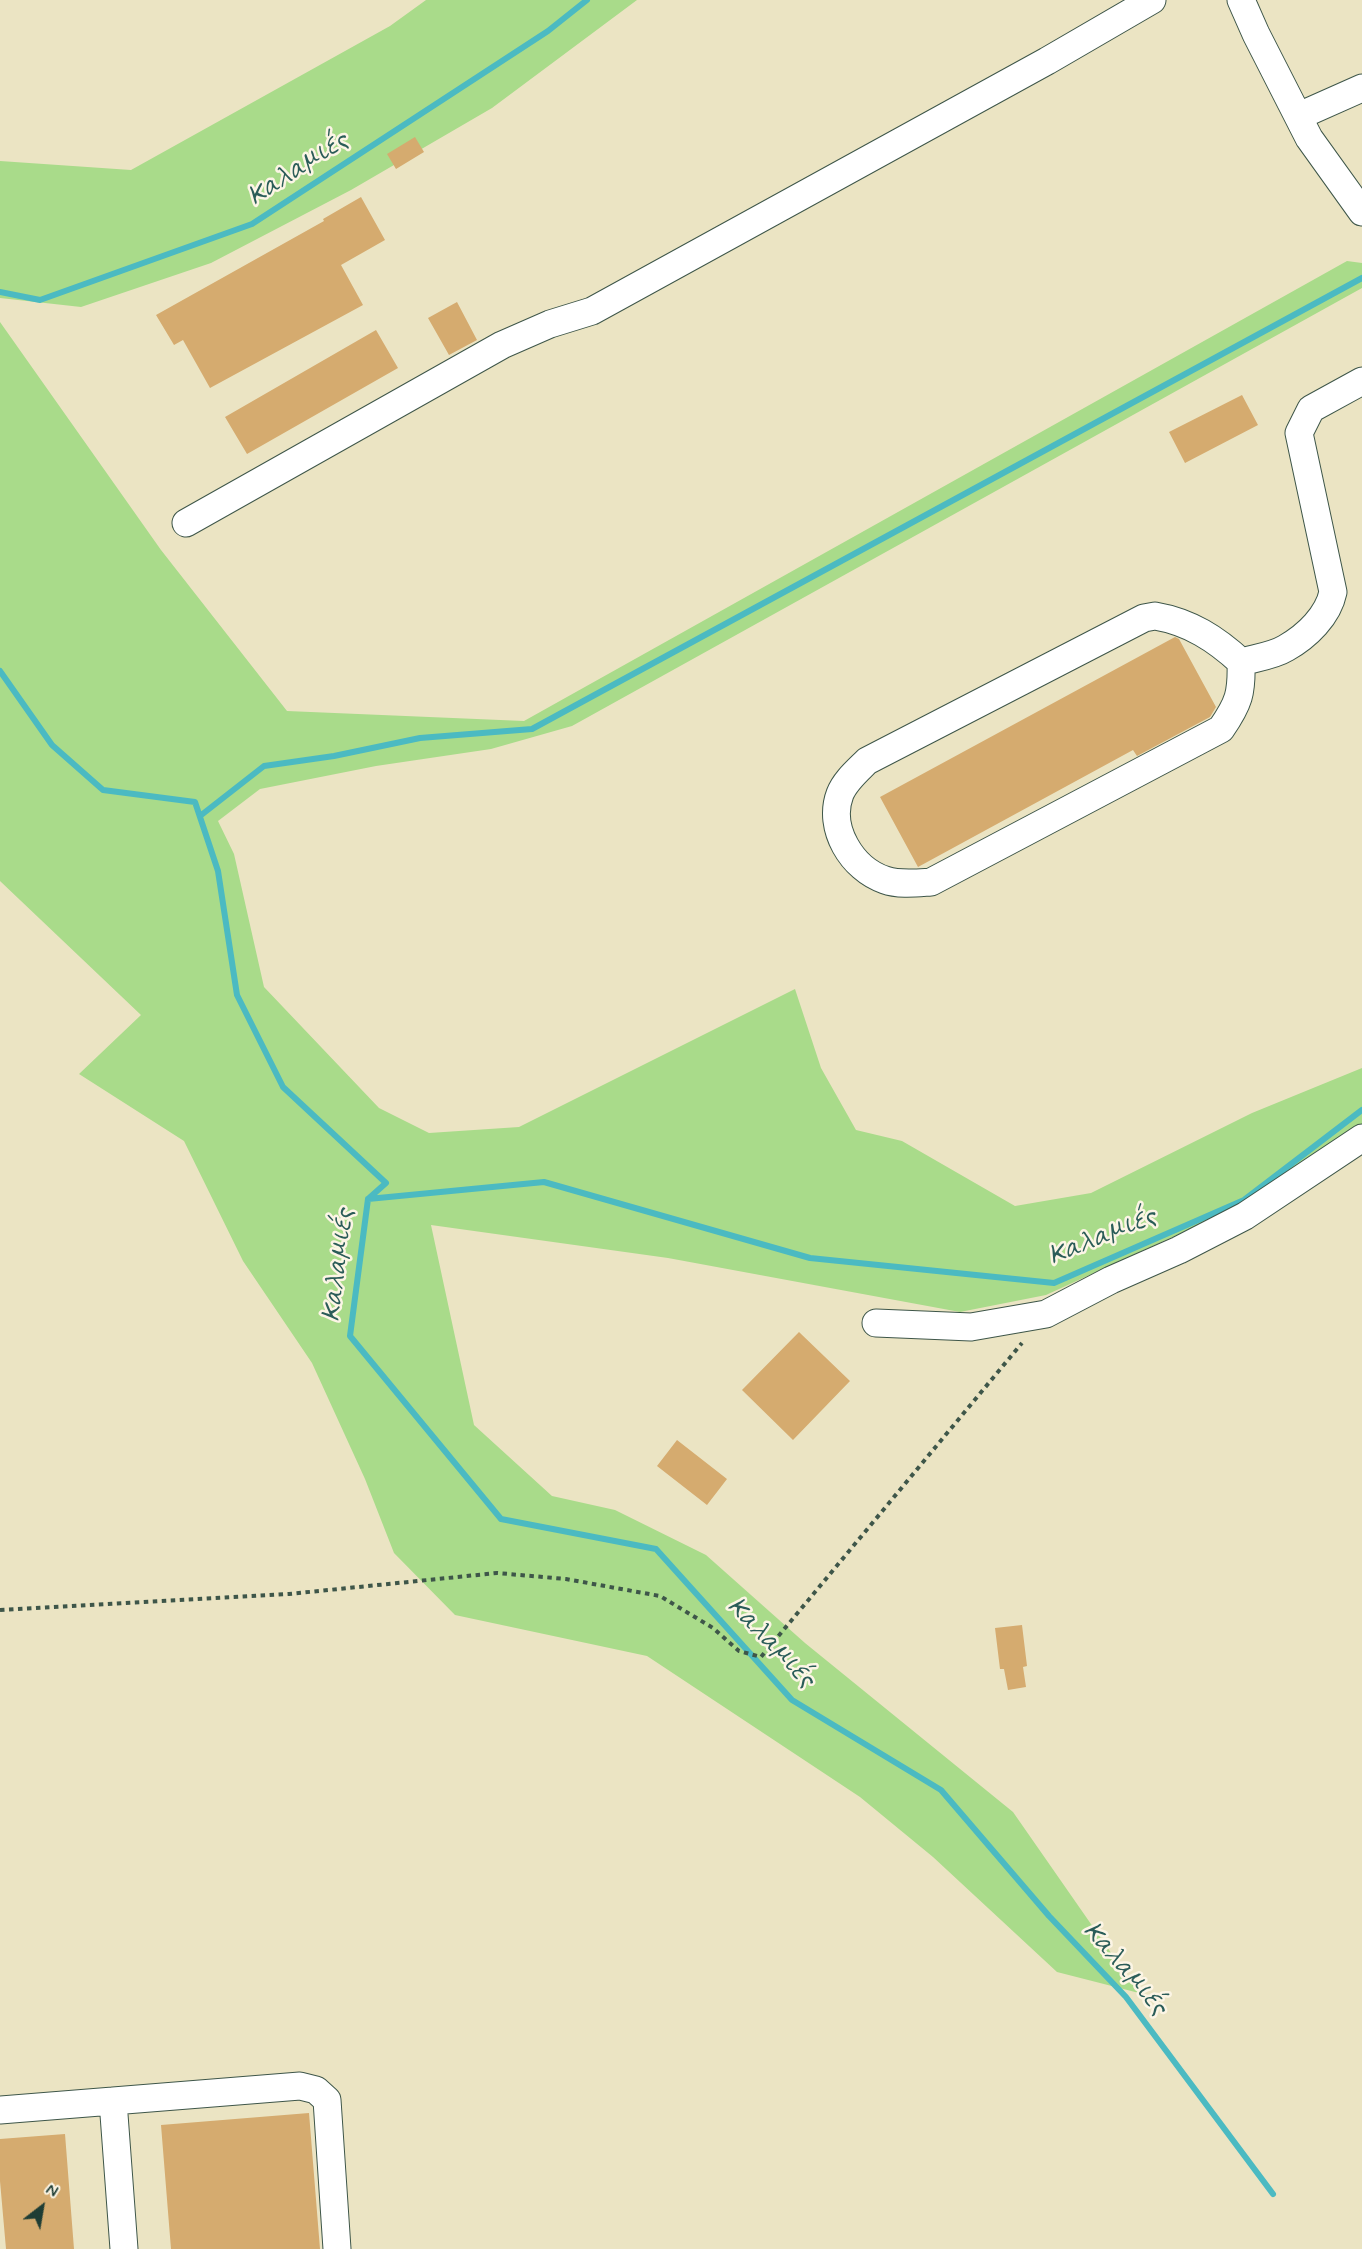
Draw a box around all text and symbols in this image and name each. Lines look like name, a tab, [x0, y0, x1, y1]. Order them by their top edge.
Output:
water label: Καλαμιές	[243, 126, 355, 214]
water label: Καλαμιές	[1045, 1202, 1161, 1274]
water label: Καλαμιές	[318, 1207, 362, 1323]
water label: Καλαμιές	[719, 1592, 821, 1696]
water label: Καλαμιές	[1075, 1917, 1173, 2023]
north arrow	[12, 2177, 72, 2237]
text: N	[42, 2179, 62, 2203]

